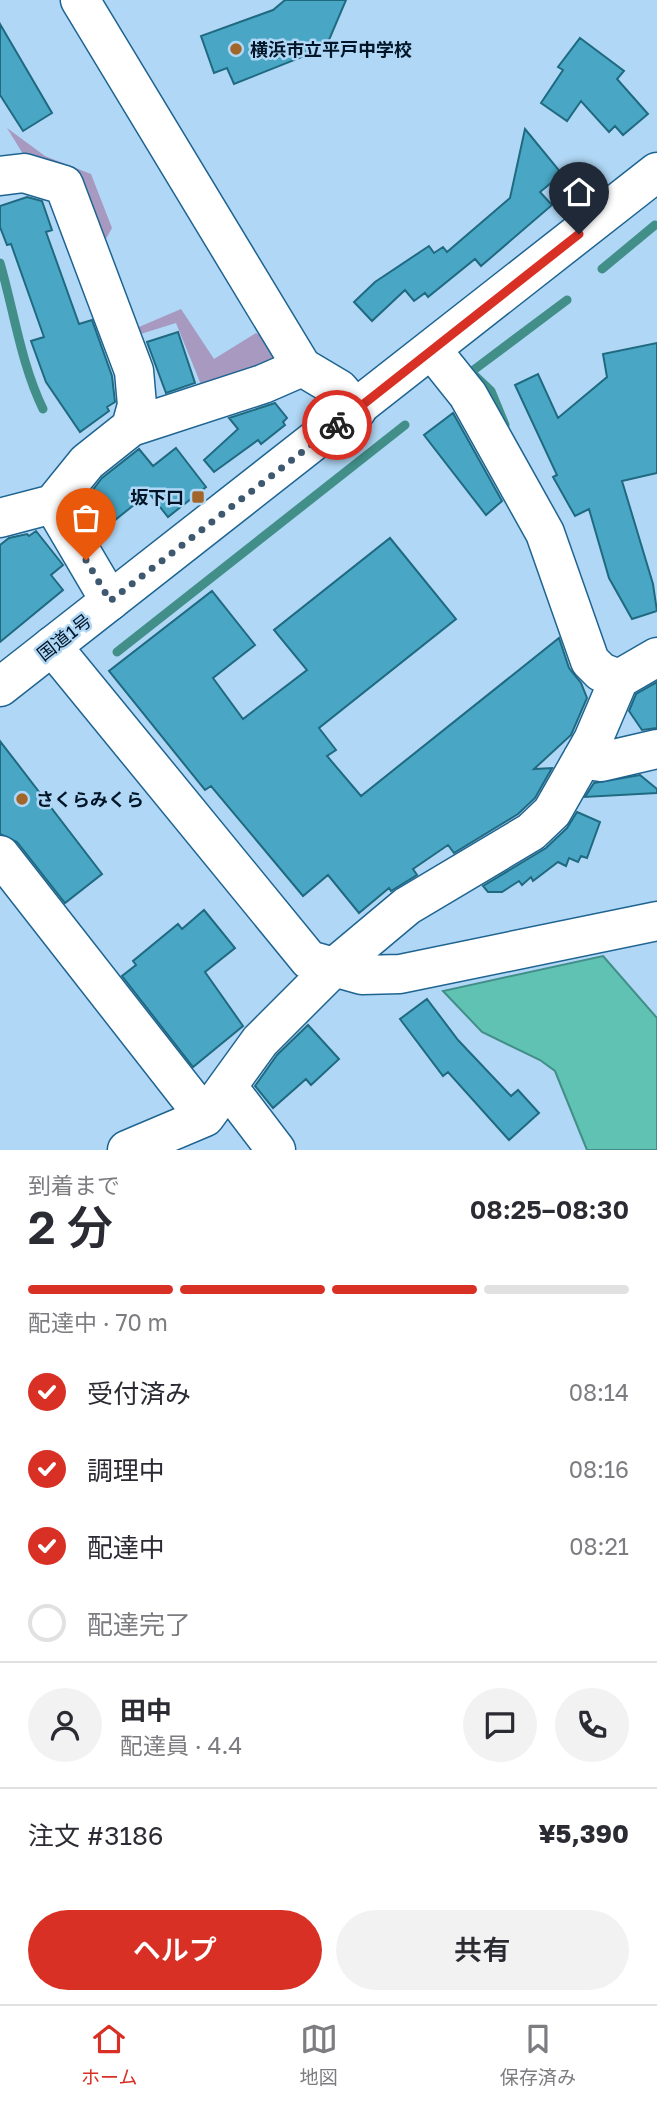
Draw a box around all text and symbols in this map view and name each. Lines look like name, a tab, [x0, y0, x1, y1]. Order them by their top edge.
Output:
place label: 横浜市立平戸中学校	[250, 38, 412, 60]
marker: 横浜市立平戸中学校	[228, 41, 244, 57]
pin	[549, 162, 609, 234]
icon: home	[560, 173, 598, 211]
courier	[302, 390, 372, 460]
icon: bike	[318, 406, 356, 444]
place label: 坂下口	[130, 486, 184, 508]
pin	[56, 488, 116, 560]
marker: 坂下口	[190, 489, 206, 505]
icon: bag	[67, 499, 105, 537]
street label: 国道1号	[33, 609, 95, 665]
place label: さくらみくら	[36, 788, 144, 810]
marker: さくらみくら	[14, 791, 30, 807]
text: 到着まで	[28, 1171, 120, 1199]
text: 08:25–08:30	[470, 1194, 629, 1225]
text: 2 分	[28, 1199, 113, 1254]
text: 配達中 · 70 m	[28, 1308, 168, 1336]
icon: check	[28, 1373, 66, 1411]
text: 受付済み	[87, 1378, 191, 1409]
text: 08:14	[569, 1378, 629, 1406]
icon: check	[28, 1450, 66, 1488]
text: 調理中	[87, 1455, 165, 1486]
text: 08:16	[569, 1455, 629, 1483]
icon: check	[28, 1527, 66, 1565]
text: 配達中	[87, 1532, 165, 1563]
text: 08:21	[569, 1532, 629, 1560]
text: 配達完了	[87, 1609, 191, 1640]
button: person	[28, 1688, 102, 1762]
button: chat	[463, 1688, 537, 1762]
button: phone	[555, 1688, 629, 1762]
text: 田中	[120, 1695, 172, 1726]
text: 配達員 · 4.4	[120, 1731, 242, 1759]
text: ¥5,390	[538, 1818, 629, 1849]
text: 注文 #3186	[28, 1820, 164, 1851]
button: ヘルプ	[28, 1910, 322, 1990]
button: 共有	[336, 1910, 629, 1990]
tab: ホーム	[81, 2020, 138, 2089]
tab: 地図	[300, 2020, 338, 2089]
tab: 保存済み	[500, 2020, 576, 2089]

